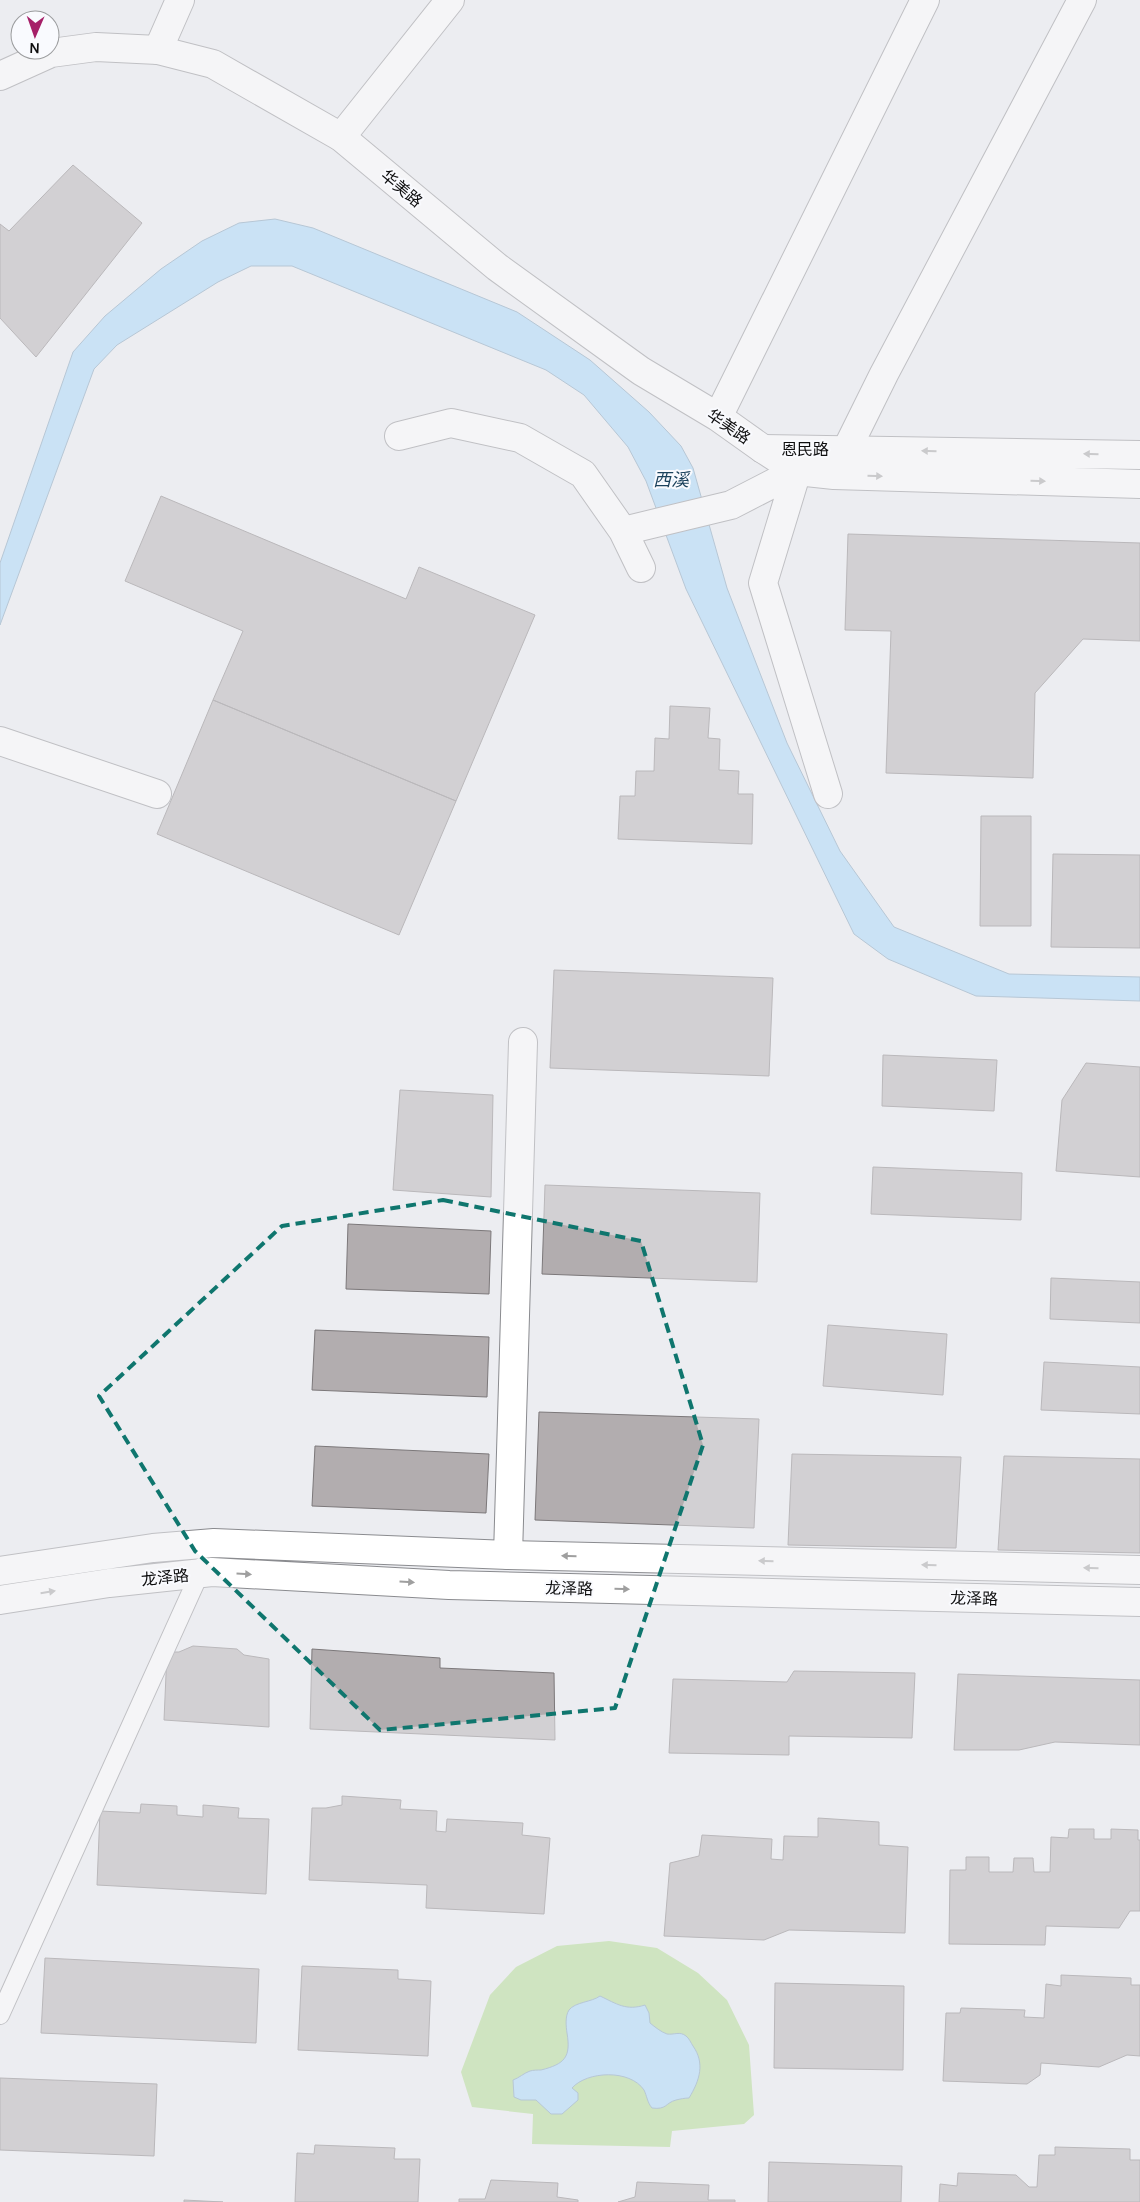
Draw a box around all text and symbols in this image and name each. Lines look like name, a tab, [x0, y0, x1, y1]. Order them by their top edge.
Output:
north arrow	[10, 10, 60, 60]
text: N	[29, 39, 40, 58]
street label: 华美路	[377, 164, 427, 212]
street label: 华美路	[703, 403, 755, 449]
street label: 恩民路	[781, 438, 829, 460]
one-way arrow	[921, 446, 937, 454]
one-way arrow	[1083, 450, 1099, 458]
water label: 西溪	[653, 467, 691, 491]
one-way arrow	[868, 472, 884, 480]
one-way arrow	[1030, 477, 1046, 485]
one-way arrow	[561, 1552, 577, 1560]
one-way arrow	[758, 1557, 774, 1565]
one-way arrow	[921, 1560, 937, 1568]
street label: 龙泽路	[140, 1564, 190, 1590]
one-way arrow	[1083, 1564, 1099, 1572]
one-way arrow	[237, 1570, 253, 1578]
street label: 龙泽路	[545, 1577, 593, 1599]
one-way arrow	[399, 1579, 415, 1587]
one-way arrow	[614, 1585, 630, 1593]
street label: 龙泽路	[950, 1587, 998, 1609]
one-way arrow	[41, 1588, 57, 1596]

